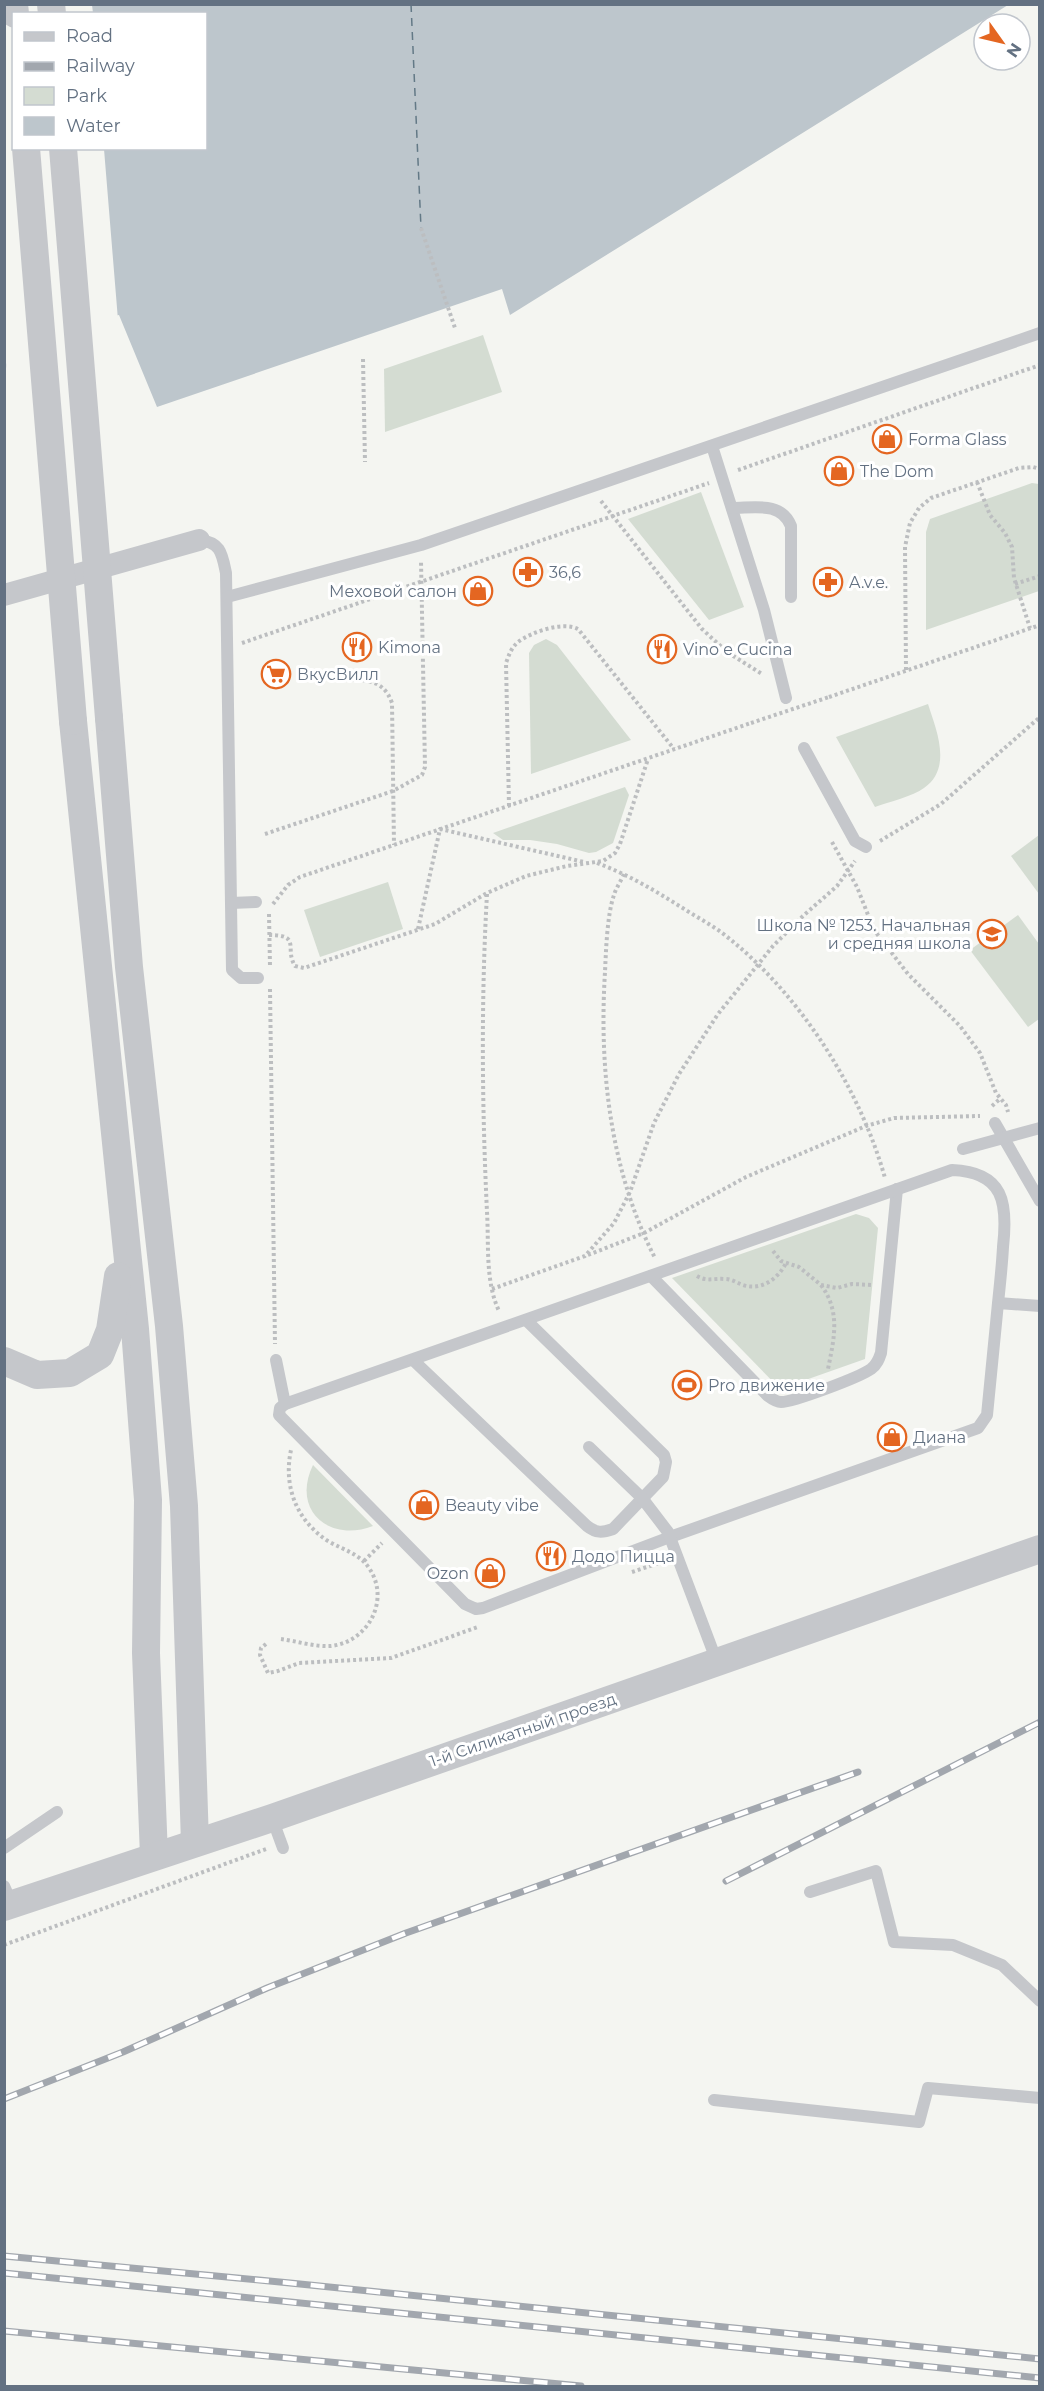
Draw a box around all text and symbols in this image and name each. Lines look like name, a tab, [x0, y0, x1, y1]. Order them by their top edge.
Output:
legend	[12, 12, 207, 150]
north arrow	[972, 12, 1032, 72]
text: Road	[66, 25, 113, 47]
text: N	[1003, 39, 1026, 61]
text: Railway	[66, 55, 135, 77]
text: Park	[66, 85, 107, 107]
text: Water	[66, 115, 121, 137]
shop icon: Forma Glass	[871, 423, 903, 455]
place label: Forma Glass	[908, 430, 1007, 449]
shop icon: The Dom	[823, 455, 855, 487]
place label: The Dom	[860, 462, 934, 481]
pharmacy icon: 36,6	[512, 556, 544, 588]
place label: 36,6	[549, 563, 581, 582]
pharmacy icon: A.v.e.	[812, 566, 844, 598]
place label: A.v.e.	[849, 573, 888, 592]
shop icon: Меховой салон	[462, 575, 494, 607]
place label: Меховой салон	[329, 582, 457, 601]
restaurant icon: Kimona	[341, 631, 373, 663]
restaurant icon: Vino e Cucina	[646, 633, 678, 665]
place label: Kimona	[378, 638, 441, 657]
place label: Vino e Cucina	[683, 640, 792, 659]
supermarket icon: ВкусВилл	[260, 658, 292, 690]
place label: ВкусВилл	[297, 665, 379, 684]
place label: Школа № 1253. Начальная и средняя школа	[757, 916, 971, 953]
school or university icon: Школа № 1253. Начальная и средняя школа	[976, 918, 1008, 950]
sports icon: Pro движение	[671, 1369, 703, 1401]
place label: Pro движение	[708, 1376, 825, 1395]
shop icon: Диана	[876, 1421, 908, 1453]
place label: Диана	[913, 1428, 966, 1447]
shop icon: Beauty vibe	[408, 1489, 440, 1521]
place label: Beauty vibe	[445, 1496, 539, 1515]
restaurant icon: Додо Пицца	[535, 1540, 567, 1572]
place label: Додо Пицца	[572, 1547, 675, 1566]
shop icon: Ozon	[474, 1557, 506, 1589]
place label: Ozon	[427, 1564, 469, 1583]
street label: 1-й Силикатный проезд	[427, 1689, 619, 1771]

